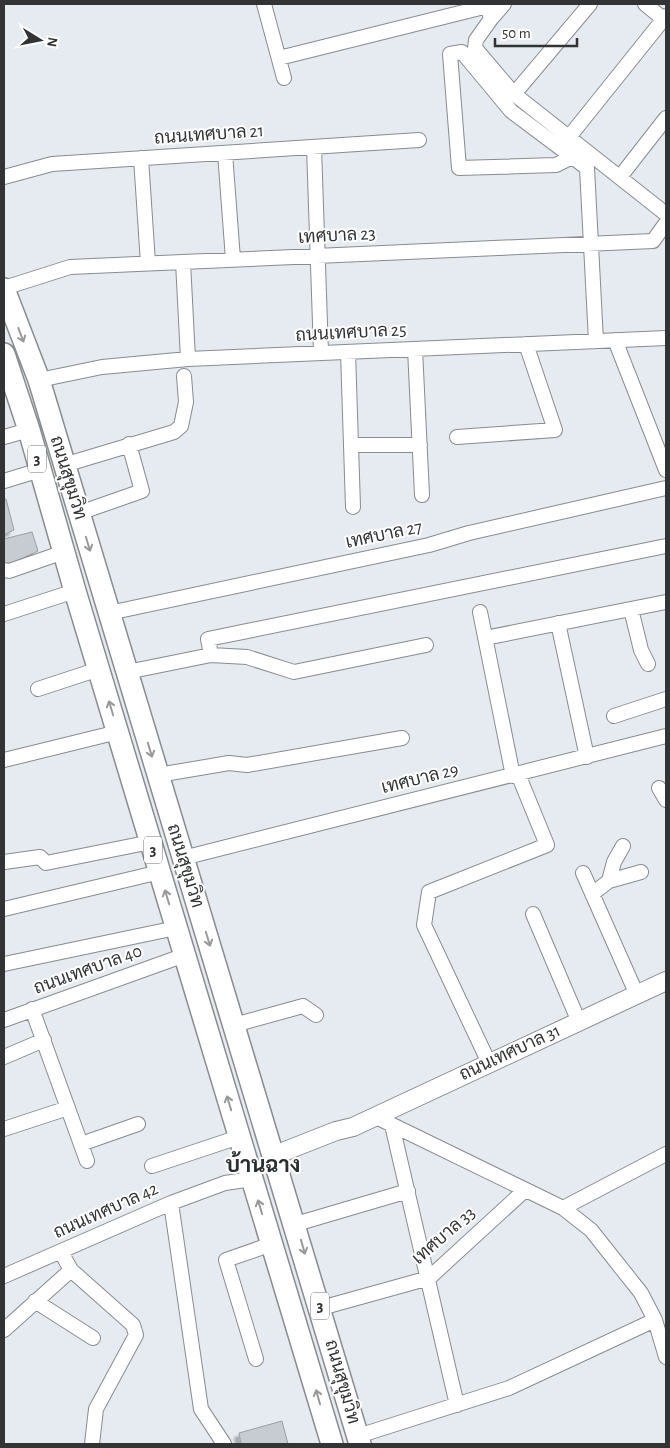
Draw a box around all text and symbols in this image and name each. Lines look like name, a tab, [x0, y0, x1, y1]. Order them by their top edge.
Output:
north arrow	[15, 15, 65, 65]
scale bar	[495, 15, 578, 47]
text: 50 m	[502, 26, 531, 41]
text: N	[44, 36, 60, 48]
street label: ถนนเทศบาล 21	[154, 122, 264, 148]
street label: เทศบาล 23	[298, 225, 376, 247]
street label: ถนนเทศบาล 25	[295, 321, 407, 345]
one-way arrow	[18, 327, 27, 342]
street label: ถนนสุขุมวิท	[45, 433, 92, 523]
road number: 3	[28, 446, 46, 472]
street label: เทศบาล 27	[344, 518, 424, 552]
one-way arrow	[84, 536, 94, 552]
one-way arrow	[105, 701, 115, 717]
one-way arrow	[146, 742, 156, 758]
street label: เทศบาล 29	[380, 761, 460, 797]
street label: ถนนสุขุมวิท	[162, 821, 209, 911]
road number: 3	[144, 836, 162, 864]
one-way arrow	[162, 890, 172, 906]
one-way arrow	[203, 931, 213, 947]
street label: ถนนเทศบาล 40	[32, 942, 144, 998]
street label: ถนนเทศบาล 31	[457, 1022, 563, 1084]
one-way arrow	[223, 1096, 233, 1112]
district label: บ้านฉาง	[226, 1150, 300, 1176]
street label: ถนนเทศบาล 42	[51, 1180, 161, 1242]
one-way arrow	[255, 1199, 265, 1215]
street label: เทศบาล 33	[409, 1204, 479, 1268]
one-way arrow	[298, 1239, 308, 1255]
road number: 3	[311, 1292, 329, 1320]
street label: ถนนสุขุมวิท	[319, 1337, 365, 1427]
one-way arrow	[313, 1390, 322, 1406]

